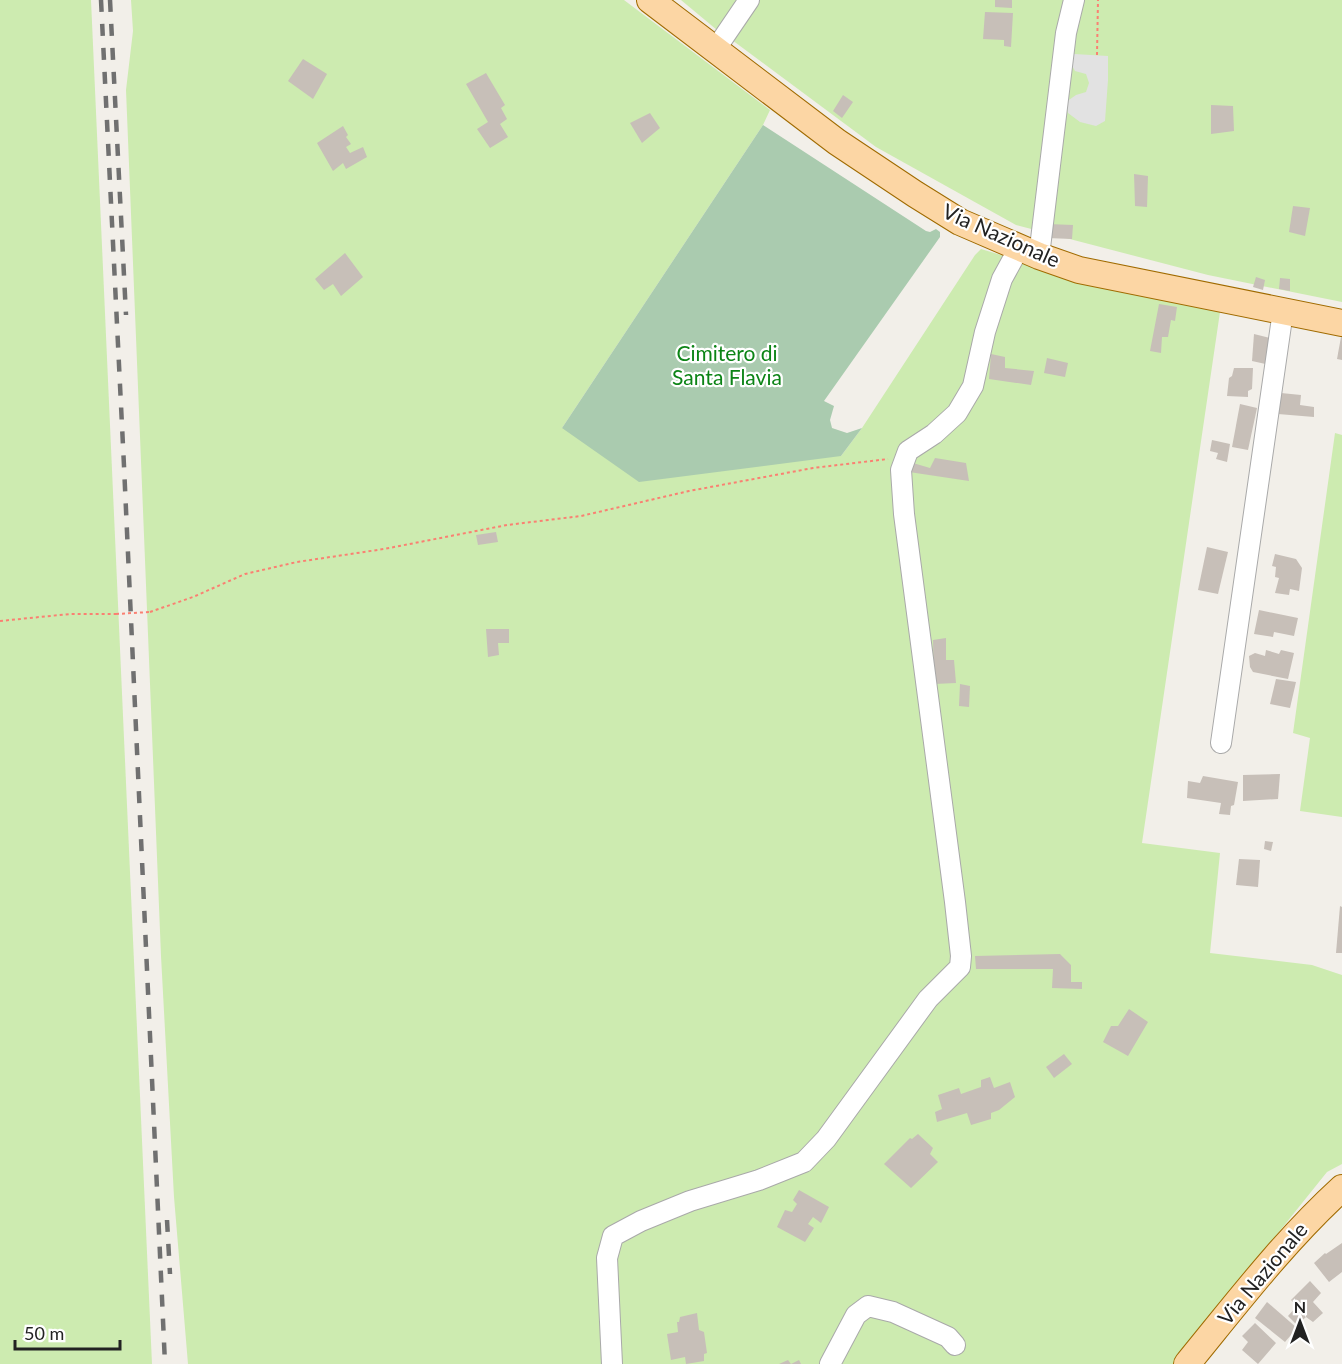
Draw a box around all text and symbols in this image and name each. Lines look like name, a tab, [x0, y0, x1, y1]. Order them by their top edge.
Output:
street label: Via Nazionale	[939, 198, 1064, 272]
park label: Cimitero di Santa Flavia	[672, 340, 782, 389]
street label: Via Nazionale	[1213, 1218, 1313, 1330]
north arrow	[1270, 1292, 1330, 1352]
scale bar	[15, 1313, 120, 1351]
text: 50 m	[24, 1322, 64, 1344]

